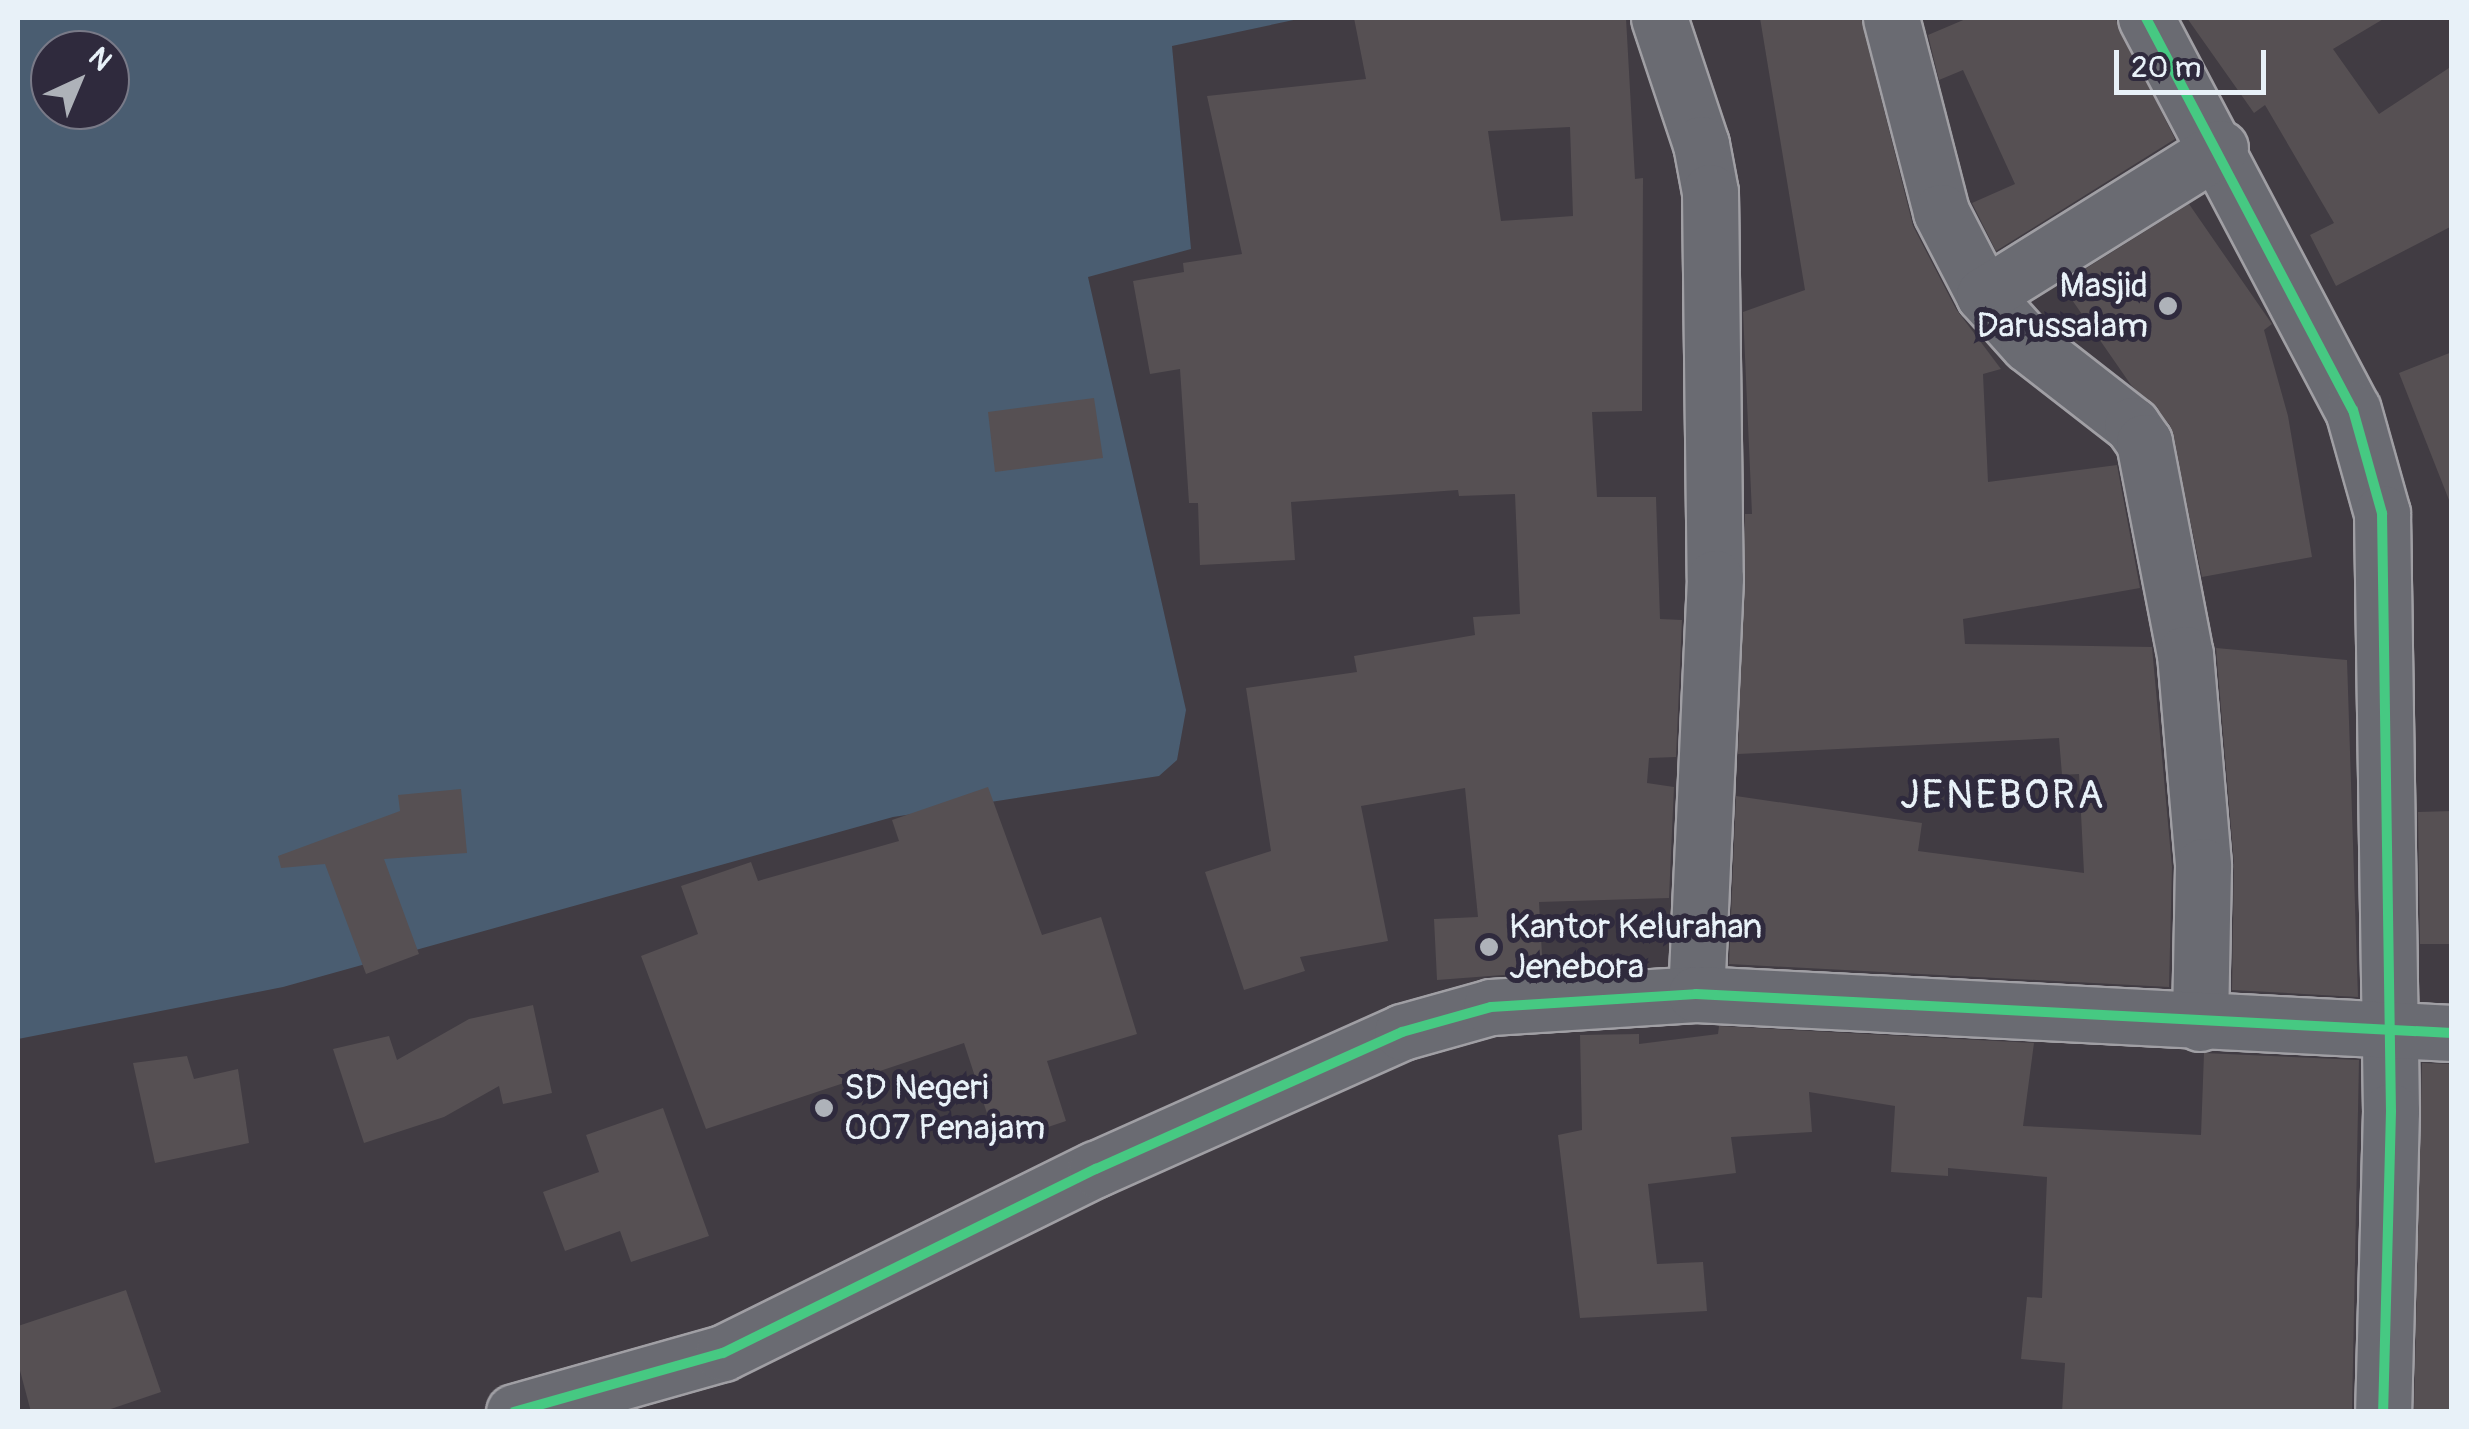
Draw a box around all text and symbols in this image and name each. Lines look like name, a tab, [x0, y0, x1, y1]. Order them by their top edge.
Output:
north arrow	[30, 30, 130, 130]
scale bar	[2119, 30, 2272, 92]
text: N	[81, 40, 119, 79]
text: 20 m	[2131, 49, 2201, 86]
place label: Masjid Darussalam	[1976, 265, 2148, 347]
marker: Masjid Darussalam	[2157, 295, 2179, 317]
district label: JENEBORA	[1900, 772, 2106, 820]
place label: Kantor Kelurahan Jenebora	[1509, 906, 1762, 988]
marker: Kantor Kelurahan Jenebora	[1478, 936, 1500, 958]
place label: SD Negeri 007 Penajam	[844, 1067, 1045, 1149]
marker: SD Negeri 007 Penajam	[813, 1097, 835, 1119]

